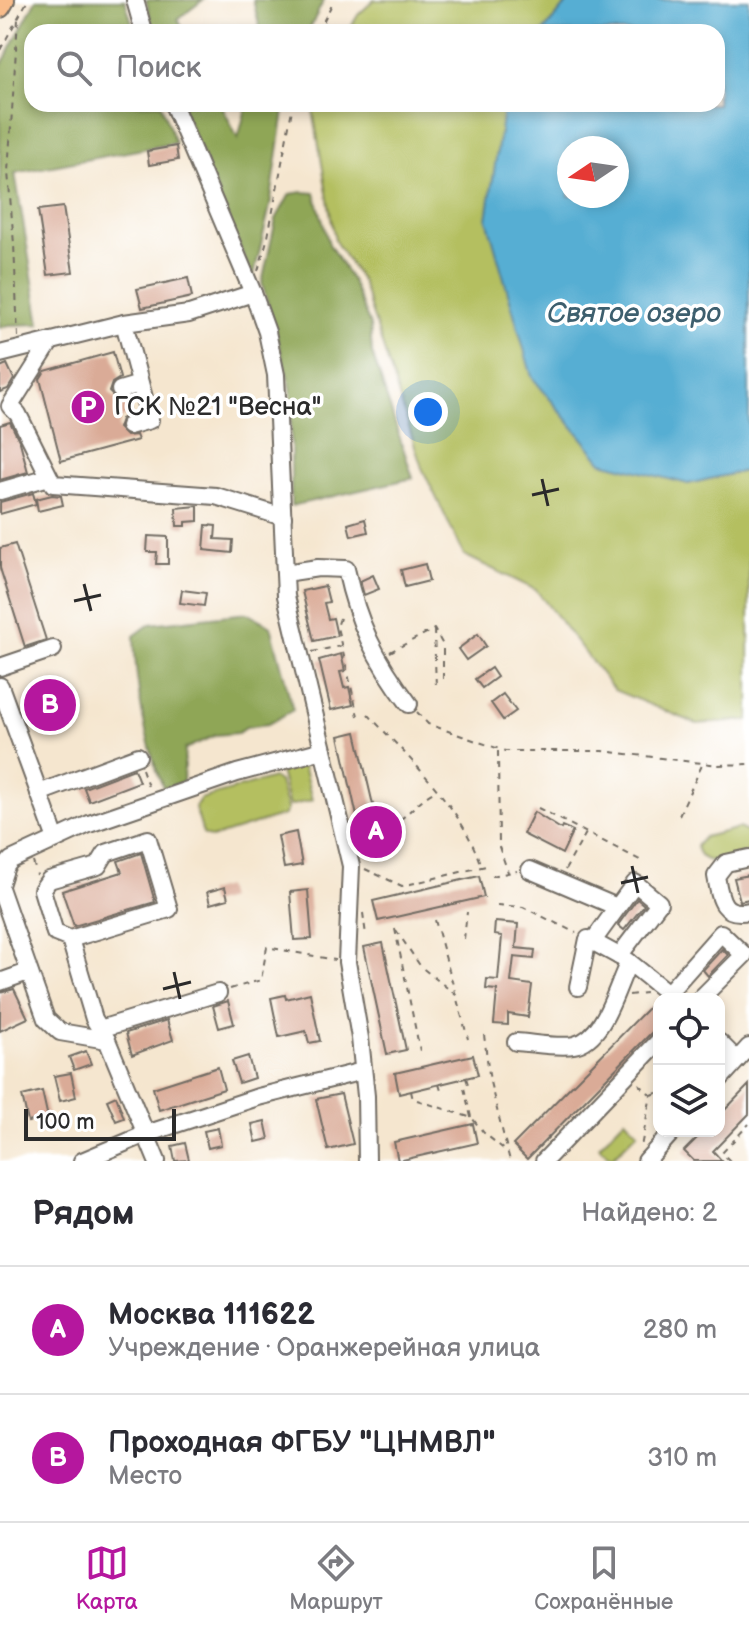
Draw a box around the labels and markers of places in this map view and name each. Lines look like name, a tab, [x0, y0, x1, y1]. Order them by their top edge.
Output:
parking icon: ГСК №21 "Весна"	[69, 388, 107, 426]
place label: ГСК №21 "Весна"	[114, 392, 322, 423]
pin: B	[24, 675, 76, 735]
pin: A	[350, 802, 402, 862]

